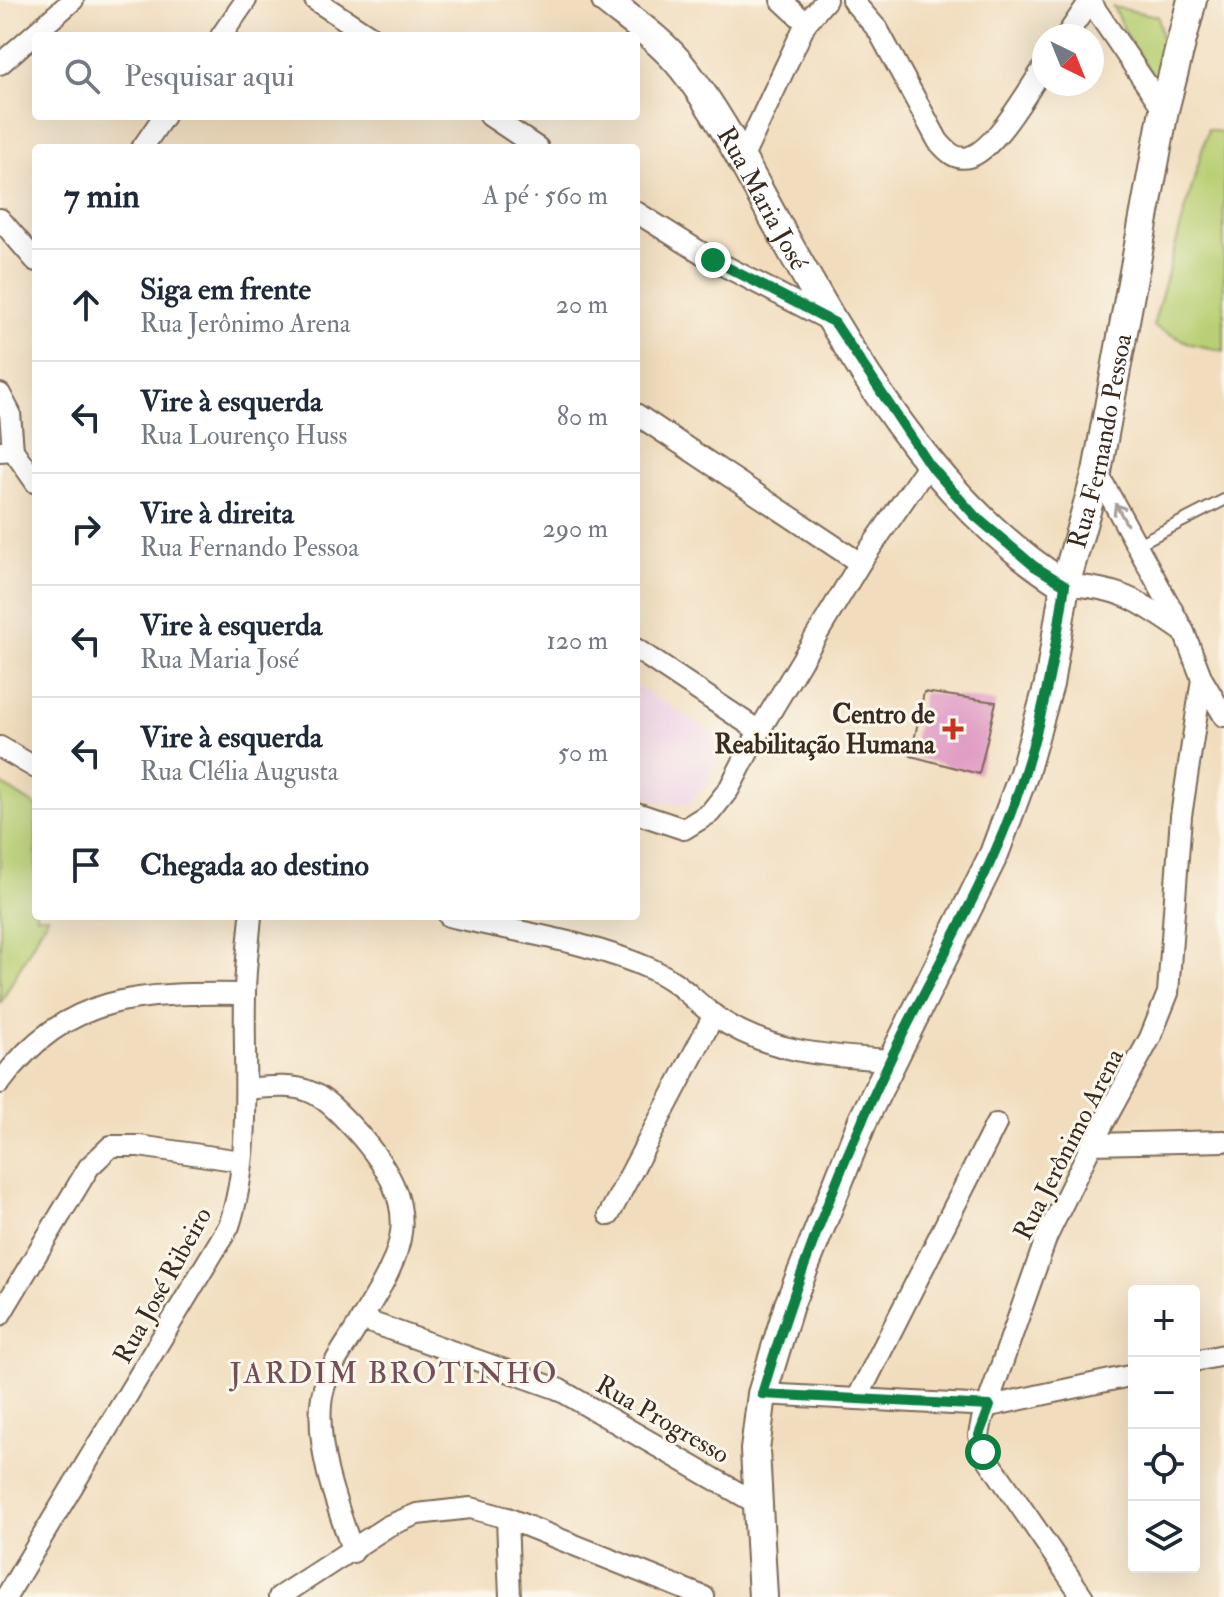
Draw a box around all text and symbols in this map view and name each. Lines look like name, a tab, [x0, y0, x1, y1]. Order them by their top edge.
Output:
north arrow	[1032, 24, 1104, 96]
search box	[32, 32, 640, 120]
icon: search	[60, 54, 104, 98]
text: Pesquisar aqui	[124, 58, 294, 95]
street label: Rua Maria José	[710, 121, 815, 276]
text: 7 min	[64, 175, 140, 218]
text: A pé · 560 m	[483, 180, 608, 212]
route end	[695, 242, 731, 278]
text: Siga em frente	[140, 271, 311, 308]
icon: ahead	[64, 283, 108, 327]
text: 20 m	[556, 289, 608, 321]
text: Rua Jerônimo Arena	[140, 308, 351, 340]
street label: Rua Fernando Pessoa	[1061, 331, 1139, 552]
text: Vire à esquerda	[140, 383, 322, 420]
icon: left	[64, 395, 108, 439]
text: 80 m	[557, 401, 608, 433]
text: Rua Lourenço Huss	[140, 420, 347, 452]
text: Vire à direita	[140, 495, 294, 532]
one-way arrow	[1113, 503, 1129, 526]
icon: right	[64, 507, 108, 551]
text: 290 m	[543, 513, 608, 545]
text: Rua Fernando Pessoa	[140, 532, 359, 564]
text: Vire à esquerda	[140, 607, 322, 644]
icon: left	[64, 619, 108, 663]
text: 120 m	[547, 625, 608, 657]
text: Rua Maria José	[140, 644, 299, 676]
place label: Centro de Reabilitação Humana	[714, 699, 936, 761]
marker: Centro de Reabilitação Humana	[942, 718, 964, 740]
text: Vire à esquerda	[140, 719, 322, 756]
icon: left	[64, 731, 108, 775]
text: 50 m	[558, 737, 608, 769]
text: Rua Clélia Augusta	[140, 756, 339, 788]
icon: arrive	[64, 843, 108, 887]
text: Chegada ao destino	[140, 847, 369, 884]
street label: Rua Jerônimo Arena	[1007, 1043, 1131, 1245]
street label: Rua José Ribeiro	[107, 1202, 219, 1369]
map controls	[1128, 1285, 1200, 1573]
button: +	[1128, 1285, 1200, 1357]
district label: JARDIM BROTINHO	[228, 1355, 559, 1392]
button: −	[1128, 1357, 1200, 1429]
street label: Rua Progresso	[590, 1369, 735, 1471]
button: locate	[1128, 1429, 1200, 1501]
route start	[965, 1434, 1001, 1470]
button: layers	[1128, 1501, 1200, 1573]

